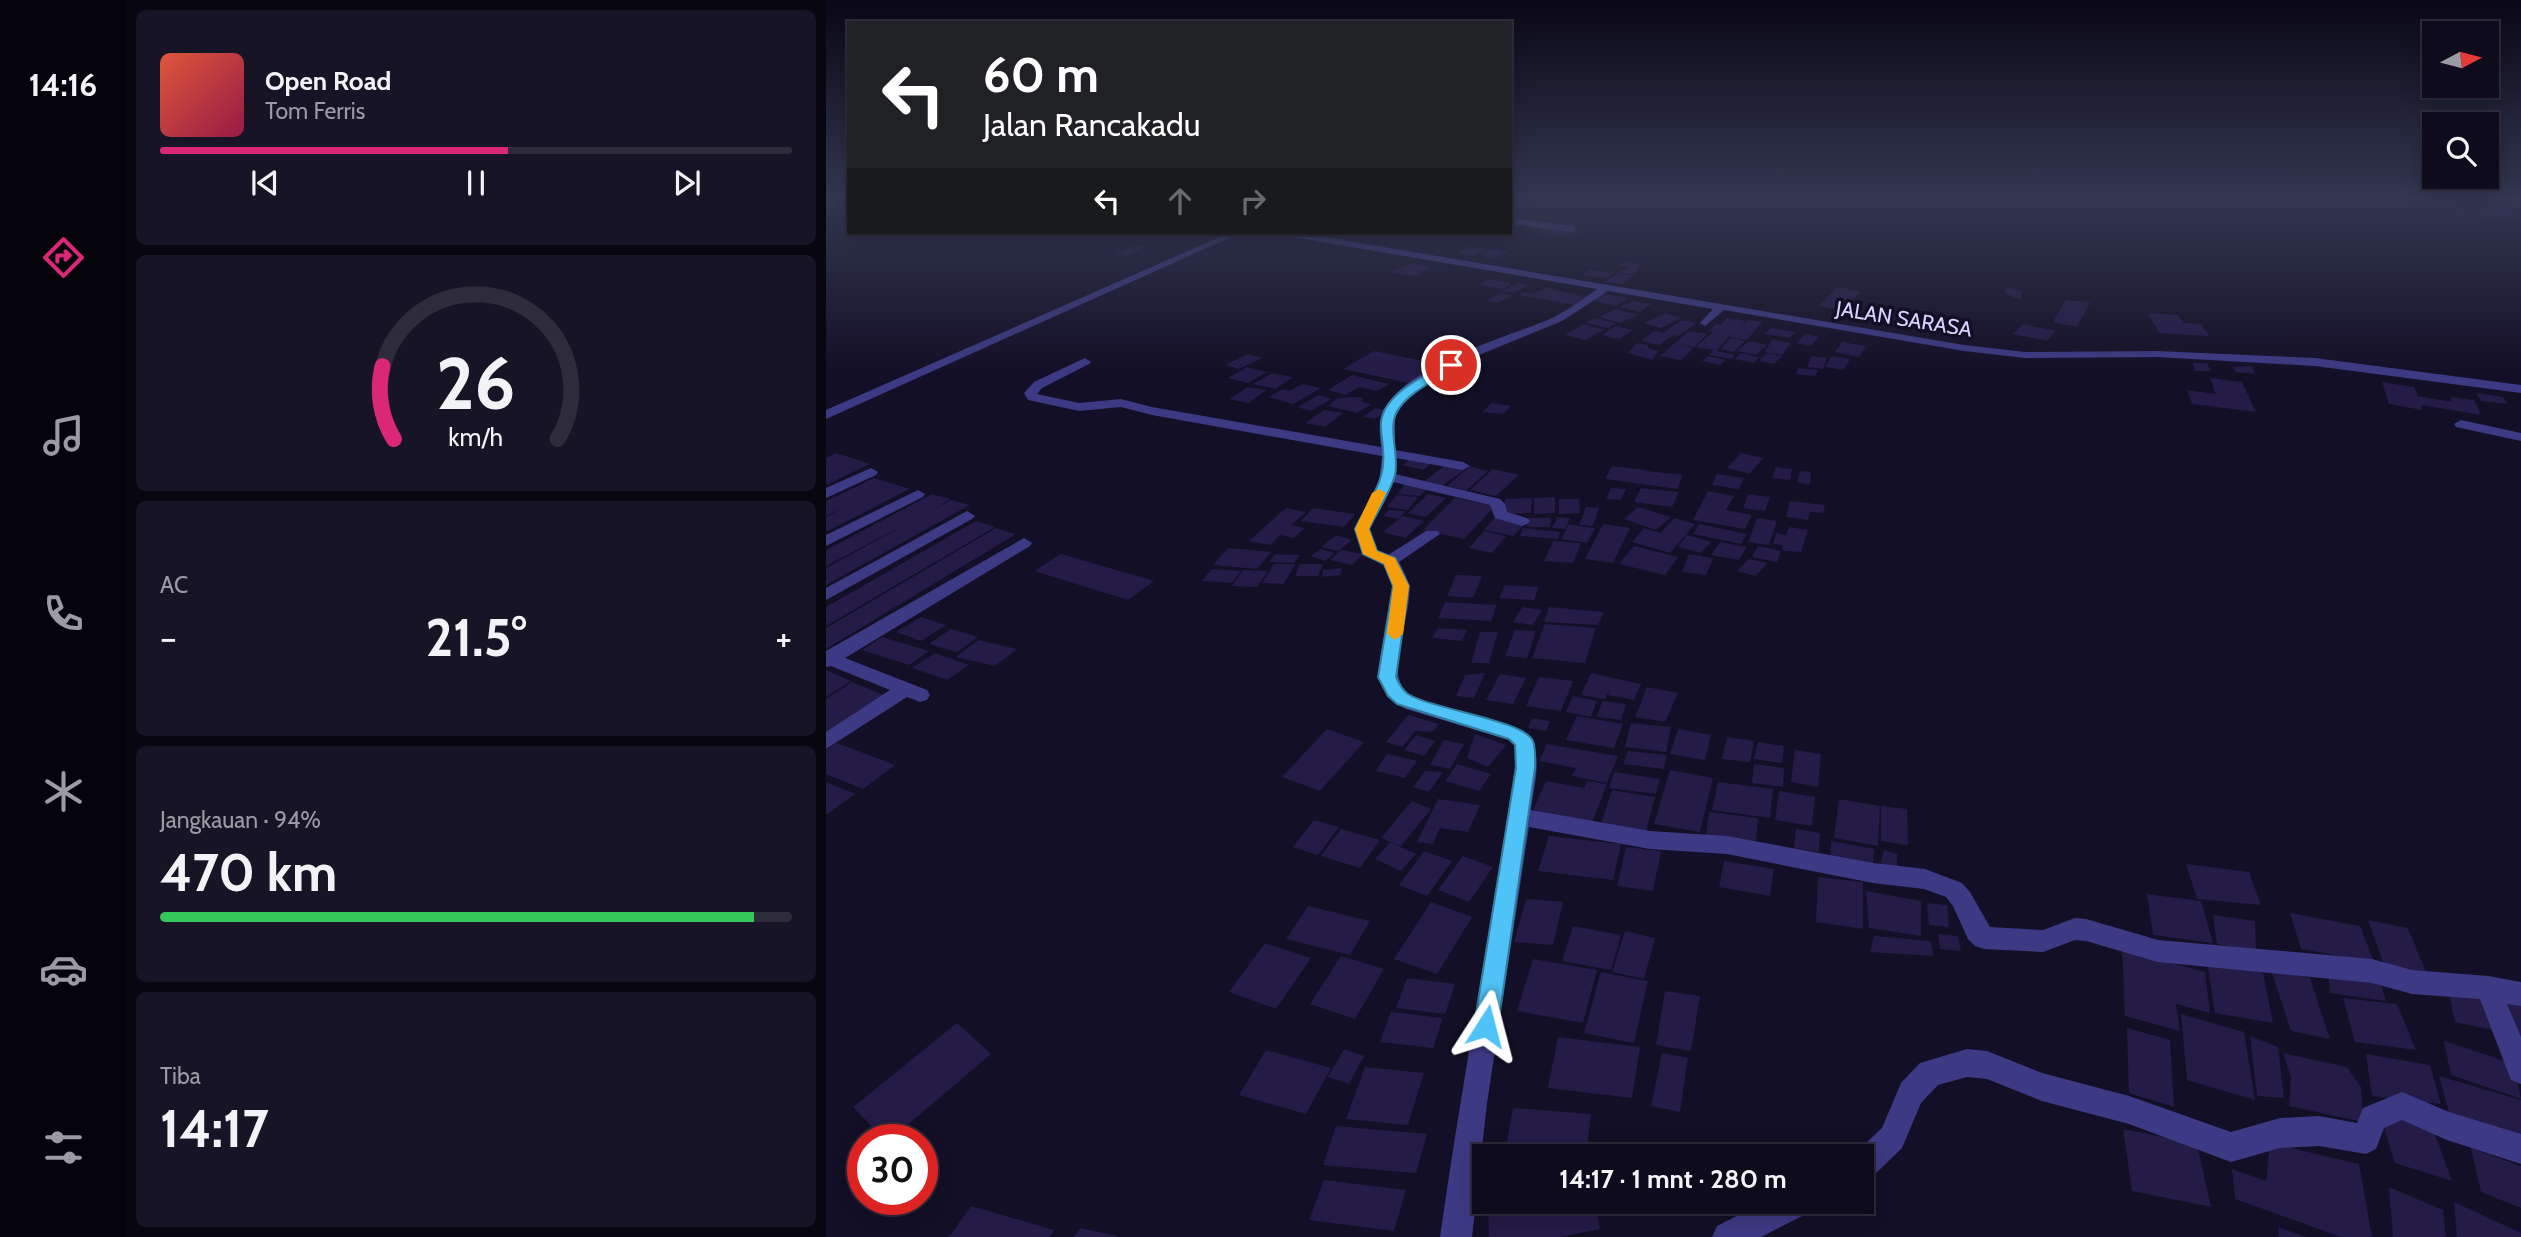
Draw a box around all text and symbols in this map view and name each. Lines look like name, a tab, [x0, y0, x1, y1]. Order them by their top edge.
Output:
north arrow	[2422, 21, 2499, 98]
map controls	[2422, 21, 2499, 189]
text: 60 m	[983, 45, 1099, 104]
icon: left	[868, 49, 959, 140]
text: 14:16	[29, 65, 97, 104]
text: Open Road	[265, 65, 391, 97]
text: Tom Ferris	[265, 97, 365, 125]
text: Jalan Rancakadu	[983, 105, 1201, 144]
button: search	[2422, 112, 2499, 189]
icon: previous	[246, 164, 284, 202]
icon: pause	[457, 164, 495, 202]
icon: next	[668, 164, 706, 202]
icon: left	[1088, 182, 1126, 220]
icon: ahead	[1161, 182, 1199, 220]
icon: right	[1234, 182, 1272, 220]
icon: directions	[39, 233, 88, 282]
street label: JALAN SARASA	[1833, 295, 1974, 342]
pin	[1421, 335, 1481, 395]
text: 26	[436, 340, 516, 428]
icon: arrive	[1432, 346, 1470, 384]
icon: music	[39, 411, 88, 460]
text: km/h	[449, 422, 503, 452]
text: AC	[160, 571, 188, 599]
icon: phone	[39, 589, 88, 638]
text: 21.5°	[425, 606, 527, 669]
text: −	[160, 614, 177, 661]
text: +	[775, 614, 792, 661]
icon: climate	[39, 767, 88, 816]
text: Jangkauan · 94%	[160, 806, 321, 834]
text: 470 km	[160, 841, 337, 904]
icon: car	[39, 945, 88, 994]
position arrow	[1449, 989, 1523, 1063]
text: Tiba	[160, 1062, 201, 1090]
text: 14:17	[160, 1097, 269, 1160]
icon: filters	[39, 1123, 88, 1172]
speed limit sign: 30	[847, 1124, 938, 1215]
text: 14:17 · 1 mnt · 280 m	[1559, 1163, 1787, 1195]

